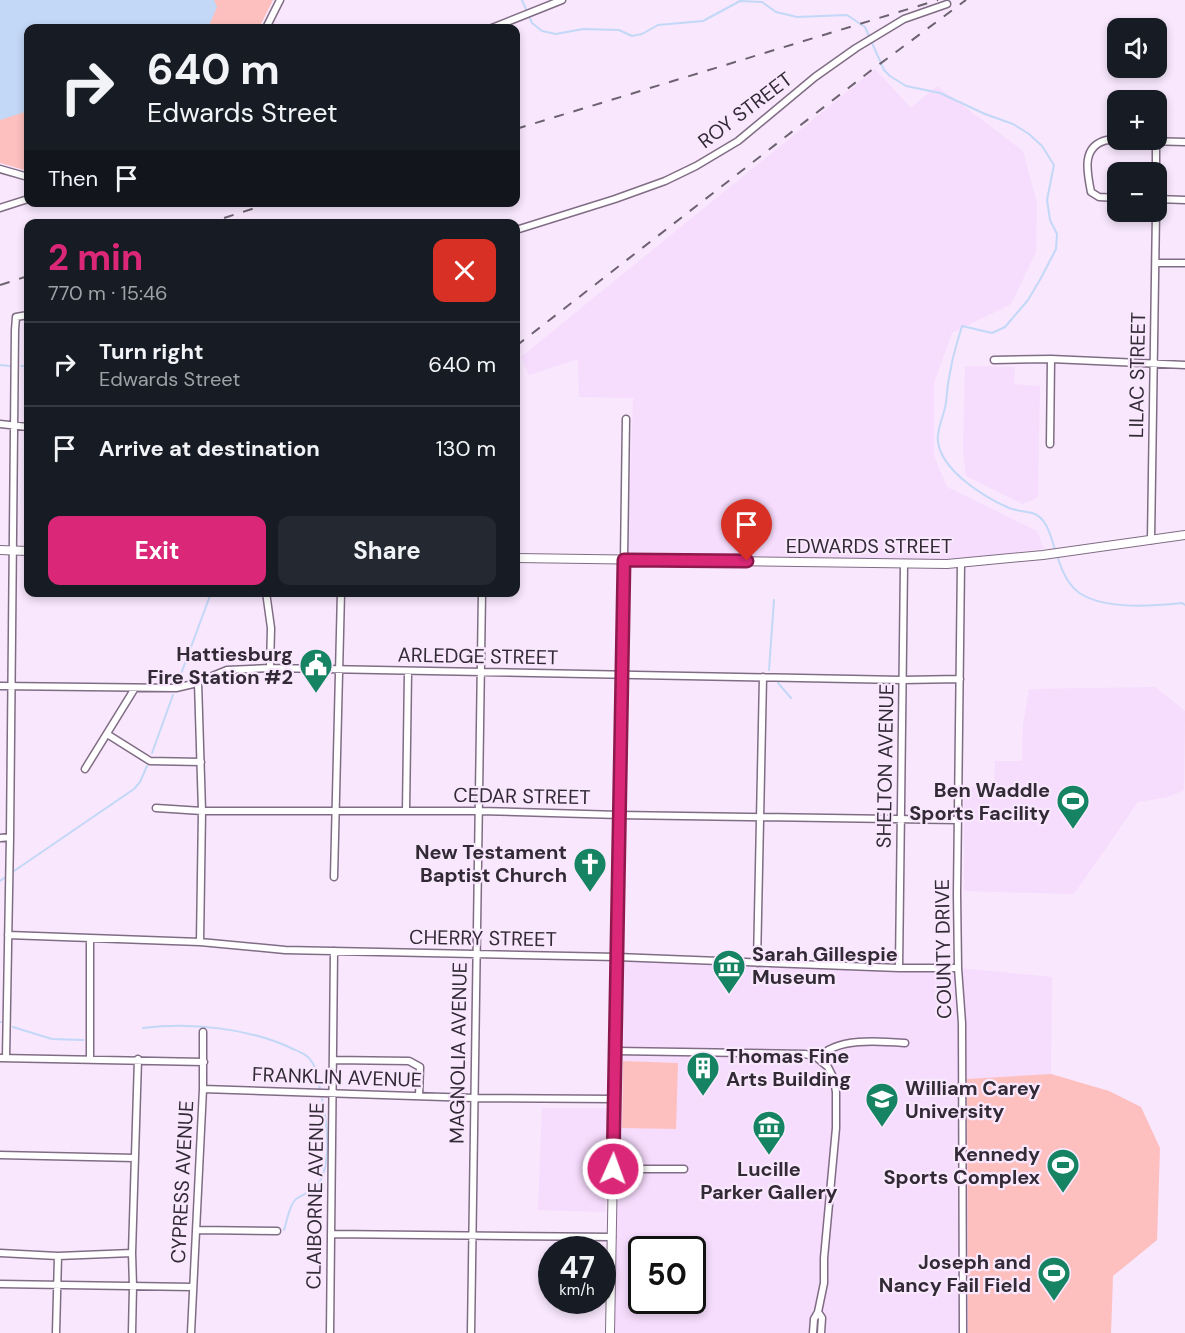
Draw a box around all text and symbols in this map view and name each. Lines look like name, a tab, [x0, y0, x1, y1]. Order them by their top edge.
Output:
map controls	[1107, 18, 1167, 222]
button: sound	[1107, 18, 1167, 78]
text: 640 m	[147, 42, 280, 97]
icon: right	[48, 48, 126, 126]
street label: ROY STREET	[693, 66, 797, 154]
button: +	[1107, 90, 1167, 150]
text: Edwards Street	[147, 95, 338, 130]
icon: arrive	[110, 162, 143, 195]
button: −	[1107, 162, 1167, 222]
text: Then	[48, 164, 98, 193]
text: 2 min	[48, 234, 143, 281]
button: close	[433, 239, 496, 302]
text: 770 m · 15:46	[48, 280, 168, 306]
street label: LILAC STREET	[1123, 312, 1151, 438]
text: Turn right	[99, 337, 204, 366]
icon: right	[48, 348, 81, 381]
text: 640 m	[428, 350, 496, 379]
text: Edwards Street	[99, 366, 240, 392]
icon: arrive	[48, 432, 81, 465]
text: Arrive at destination	[99, 434, 320, 463]
text: 130 m	[436, 434, 496, 463]
pin	[721, 499, 772, 561]
icon: arrive	[730, 508, 763, 541]
button: Exit	[48, 516, 266, 585]
button: Share	[278, 516, 496, 585]
street label: EDWARDS STREET	[786, 533, 952, 559]
place label: Hattiesburg Fire Station #2	[147, 641, 293, 690]
street label: ARLEDGE STREET	[397, 642, 559, 670]
public building icon: Hattiesburg Fire Station #2	[298, 647, 334, 694]
street label: SHELTON AVENUE	[871, 684, 899, 848]
place label: Ben Waddle Sports Facility	[909, 777, 1050, 826]
street label: CEDAR STREET	[453, 782, 591, 810]
sports icon: Ben Waddle Sports Facility	[1055, 783, 1091, 830]
place label: New Testament Baptist Church	[415, 839, 567, 888]
church icon: New Testament Baptist Church	[572, 846, 608, 893]
street label: COUNTY DRIVE	[929, 879, 957, 1019]
street label: CHERRY STREET	[409, 924, 557, 952]
place label: Sarah Gillespie Museum	[752, 941, 898, 990]
museum icon: Sarah Gillespie Museum	[711, 948, 747, 995]
street label: MAGNOLIA AVENUE	[443, 962, 473, 1144]
place label: Thomas Fine Arts Building	[726, 1043, 851, 1092]
building icon: Thomas Fine Arts Building	[685, 1050, 721, 1097]
street label: FRANKLIN AVENUE	[252, 1061, 422, 1093]
place label: William Carey University	[905, 1075, 1040, 1124]
school or university icon: William Carey University	[864, 1081, 900, 1128]
street label: CYPRESS AVENUE	[165, 1100, 199, 1264]
street label: CLAIBORNE AVENUE	[300, 1102, 330, 1290]
museum icon: Lucille Parker Gallery	[751, 1109, 787, 1156]
position arrow	[581, 1137, 645, 1201]
place label: Kennedy Sports Complex	[883, 1141, 1041, 1190]
sports icon: Kennedy Sports Complex	[1045, 1147, 1081, 1194]
place label: Lucille Parker Gallery	[700, 1156, 838, 1205]
speed limit sign: 50	[628, 1236, 706, 1314]
text: 47	[559, 1248, 595, 1287]
place label: Joseph and Nancy Fail Field	[879, 1249, 1031, 1298]
sports icon: Joseph and Nancy Fail Field	[1036, 1255, 1072, 1302]
text: km/h	[559, 1280, 595, 1300]

